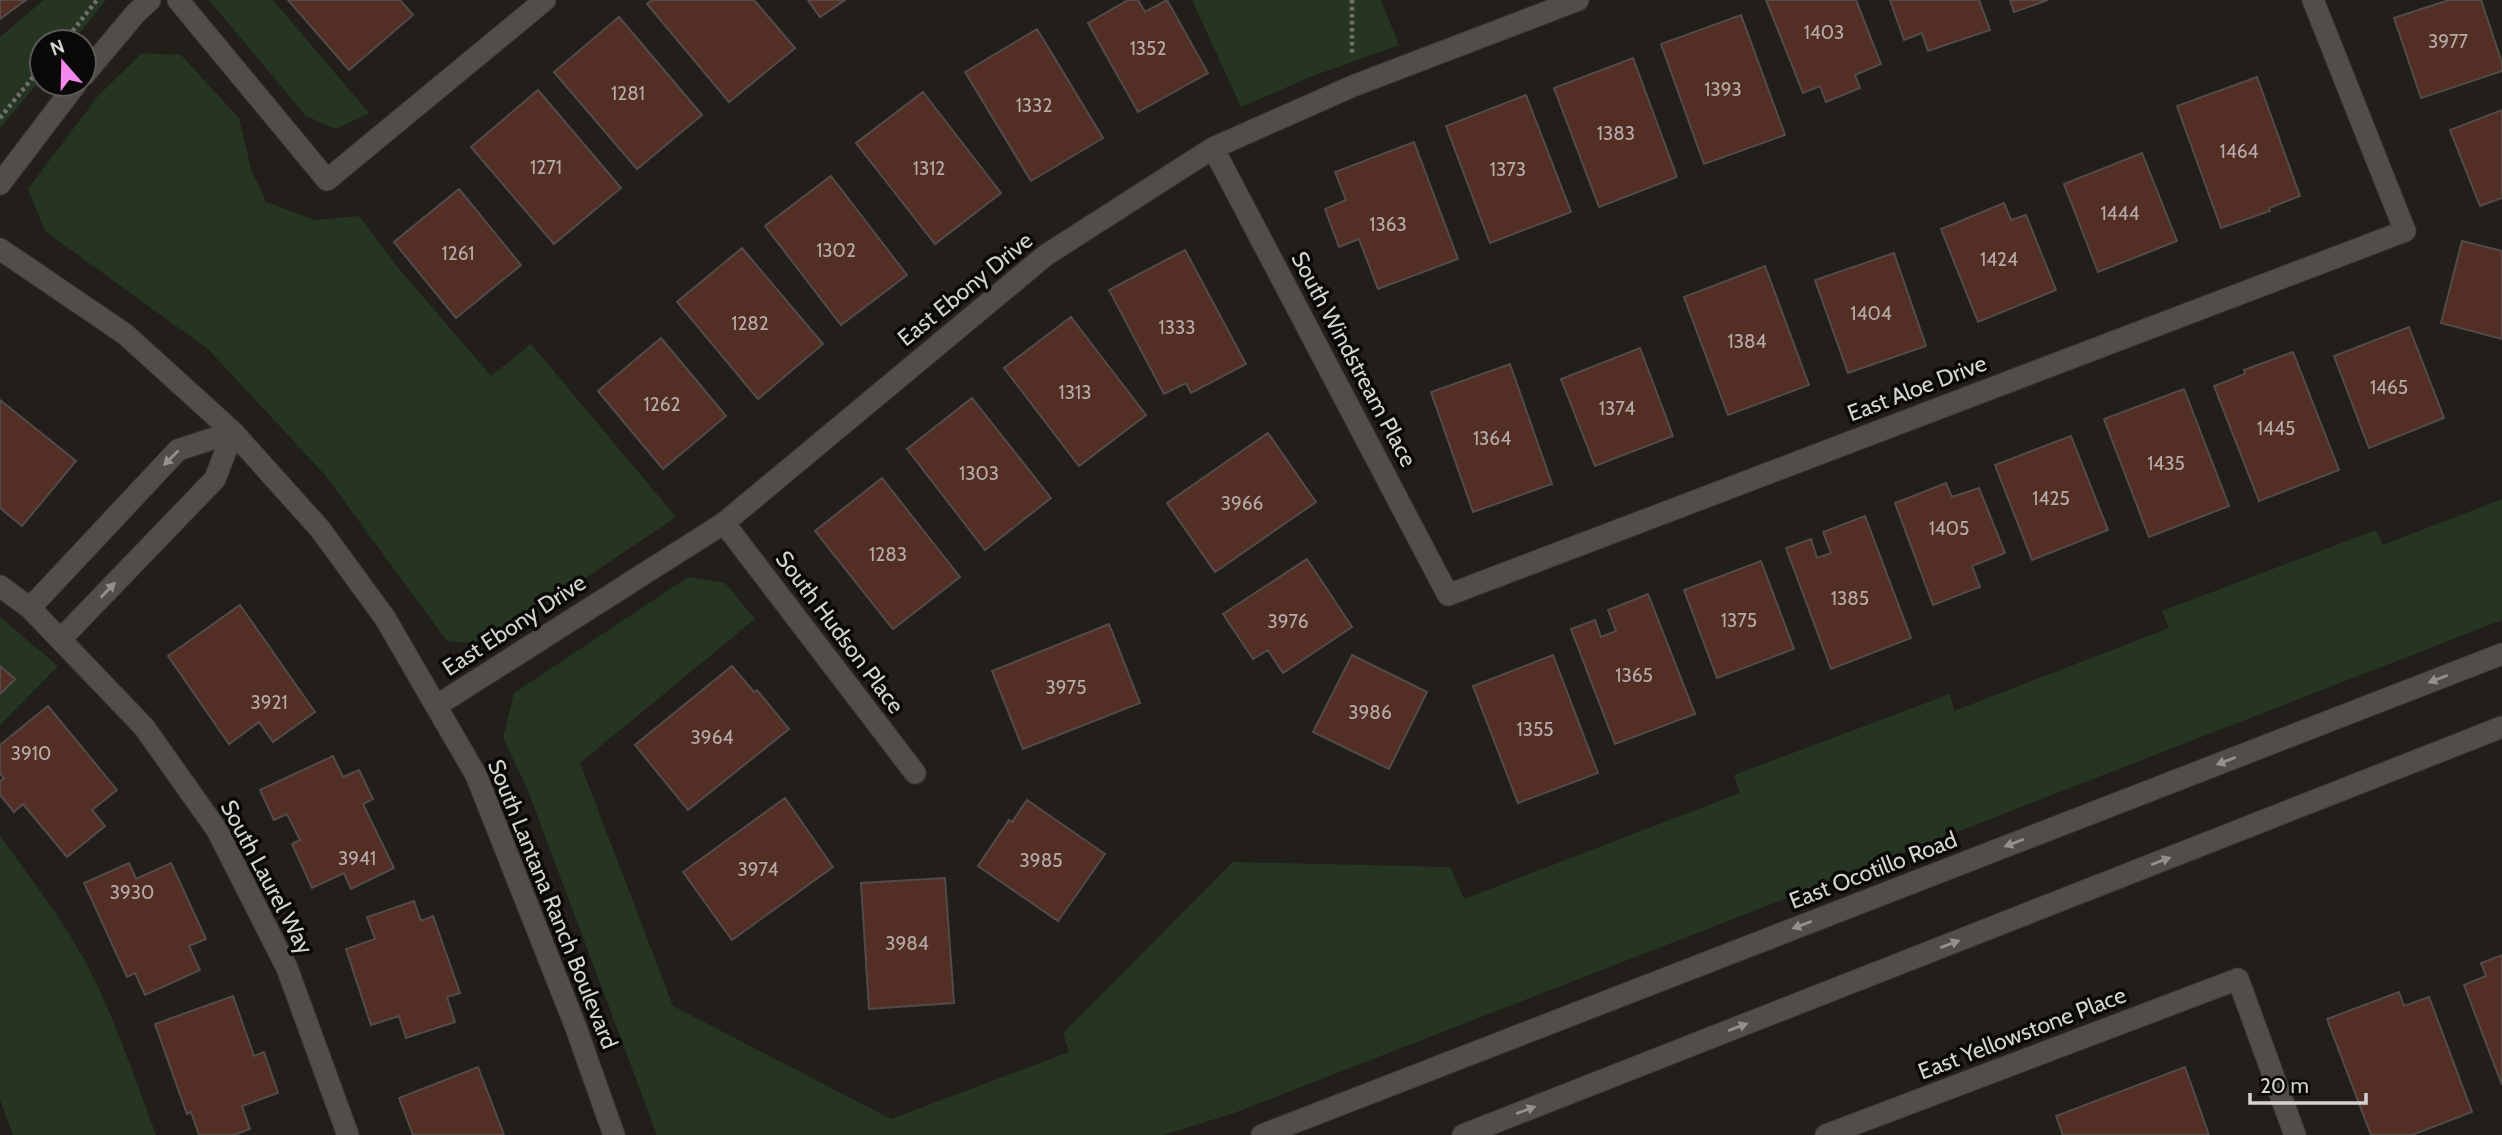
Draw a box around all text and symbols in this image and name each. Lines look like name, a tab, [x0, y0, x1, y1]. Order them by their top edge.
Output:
house number: 1403	[1804, 21, 1844, 44]
north arrow	[28, 28, 98, 98]
house number: 3977	[2428, 30, 2469, 53]
text: N	[47, 34, 68, 61]
house number: 1352	[1130, 37, 1166, 60]
house number: 1393	[1704, 78, 1742, 101]
house number: 1281	[611, 82, 645, 105]
house number: 1332	[1016, 94, 1052, 117]
house number: 1383	[1597, 122, 1635, 145]
house number: 1464	[2220, 140, 2258, 163]
house number: 1271	[530, 156, 562, 179]
house number: 1312	[913, 157, 945, 180]
house number: 1373	[1490, 158, 1526, 181]
house number: 1444	[2100, 202, 2140, 225]
house number: 1363	[1369, 213, 1407, 236]
street label: East Ebony Drive	[892, 226, 1038, 352]
house number: 1302	[816, 239, 856, 262]
house number: 1261	[442, 242, 474, 265]
street label: South Windstream Place	[1285, 247, 1423, 472]
house number: 1424	[1980, 248, 2018, 271]
house number: 1404	[1850, 302, 1892, 325]
house number: 1282	[731, 312, 769, 335]
house number: 1333	[1158, 316, 1196, 339]
house number: 1384	[1728, 330, 1766, 353]
street label: East Aloe Drive	[1843, 349, 1991, 427]
house number: 1465	[2370, 376, 2408, 399]
house number: 1313	[1059, 381, 1091, 404]
house number: 1262	[644, 393, 680, 416]
house number: 1374	[1599, 397, 1635, 420]
house number: 1445	[2257, 417, 2295, 440]
house number: 1364	[1473, 427, 1511, 450]
one-way arrow	[163, 449, 180, 466]
house number: 1435	[2147, 452, 2185, 475]
house number: 1303	[959, 462, 999, 485]
house number: 1425	[2032, 487, 2070, 510]
house number: 3966	[1221, 492, 1263, 515]
house number: 1405	[1929, 517, 1969, 540]
house number: 1283	[869, 543, 907, 566]
street label: South Hudson Place	[770, 545, 910, 719]
street label: East Ebony Drive	[437, 568, 591, 682]
one-way arrow	[100, 581, 117, 598]
house number: 1385	[1831, 587, 1869, 610]
house number: 1375	[1721, 609, 1757, 632]
house number: 3976	[1268, 610, 1308, 633]
house number: 1365	[1615, 664, 1653, 687]
one-way arrow	[2428, 673, 2449, 684]
house number: 3975	[1046, 676, 1086, 699]
house number: 3921	[250, 691, 288, 714]
house number: 3986	[1348, 701, 1392, 724]
house number: 1355	[1516, 718, 1554, 741]
house number: 3964	[691, 726, 733, 749]
house number: 3910	[11, 742, 51, 765]
street label: South Lantana Ranch Boulevard	[482, 755, 624, 1053]
one-way arrow	[2216, 755, 2237, 766]
street label: South Laurel Way	[215, 795, 320, 959]
street label: East Ocotillo Road	[1785, 825, 1961, 915]
one-way arrow	[2004, 838, 2025, 849]
house number: 3941	[338, 847, 376, 870]
house number: 3985	[1020, 849, 1062, 872]
one-way arrow	[2151, 855, 2172, 866]
house number: 3974	[738, 858, 778, 881]
house number: 3930	[110, 881, 154, 904]
one-way arrow	[1792, 920, 1813, 931]
house number: 3984	[885, 932, 929, 955]
one-way arrow	[1939, 938, 1960, 949]
street label: East Yellowstone Place	[1914, 980, 2130, 1086]
one-way arrow	[1727, 1021, 1748, 1032]
scale bar	[2250, 1062, 2366, 1106]
text: 20 m	[2260, 1073, 2309, 1098]
one-way arrow	[1516, 1105, 1537, 1116]

